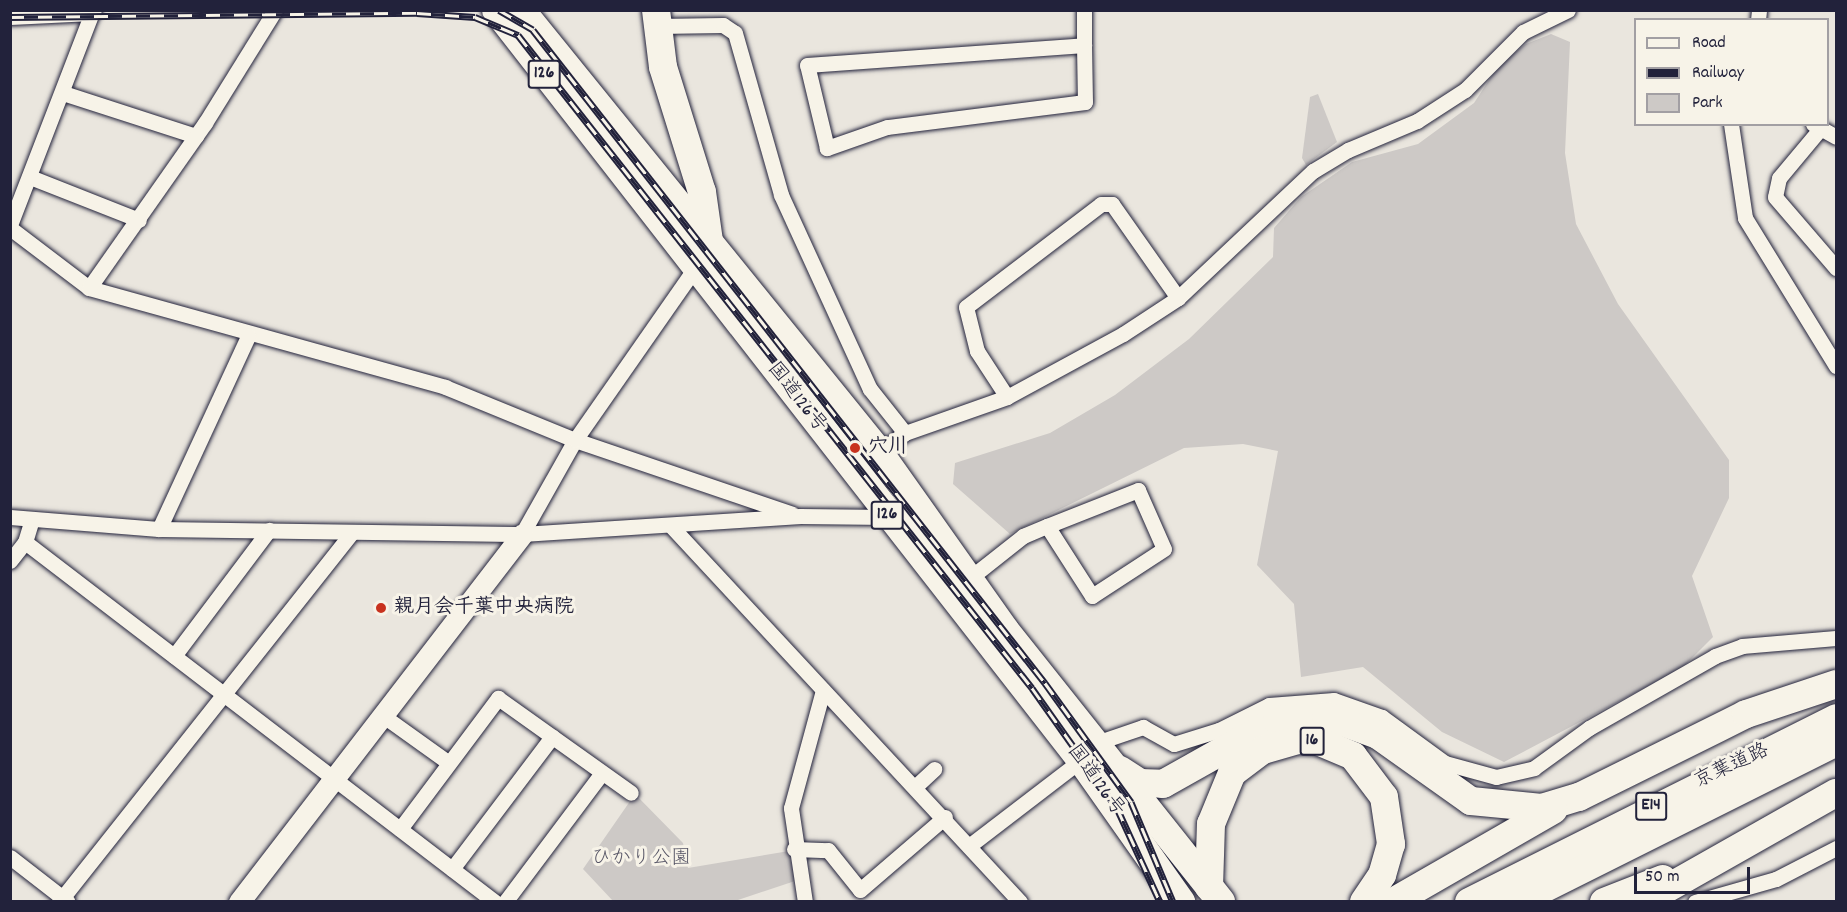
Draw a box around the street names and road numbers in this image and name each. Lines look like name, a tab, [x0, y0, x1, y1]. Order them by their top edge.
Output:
road number: 126	[528, 59, 560, 89]
street label: 国道126号	[761, 358, 831, 438]
road number: 126	[870, 500, 904, 530]
road number: 16	[1298, 726, 1326, 756]
street label: 京葉道路	[1691, 739, 1773, 795]
street label: 国道126号	[1061, 740, 1129, 822]
road number: E14	[1634, 791, 1668, 821]

